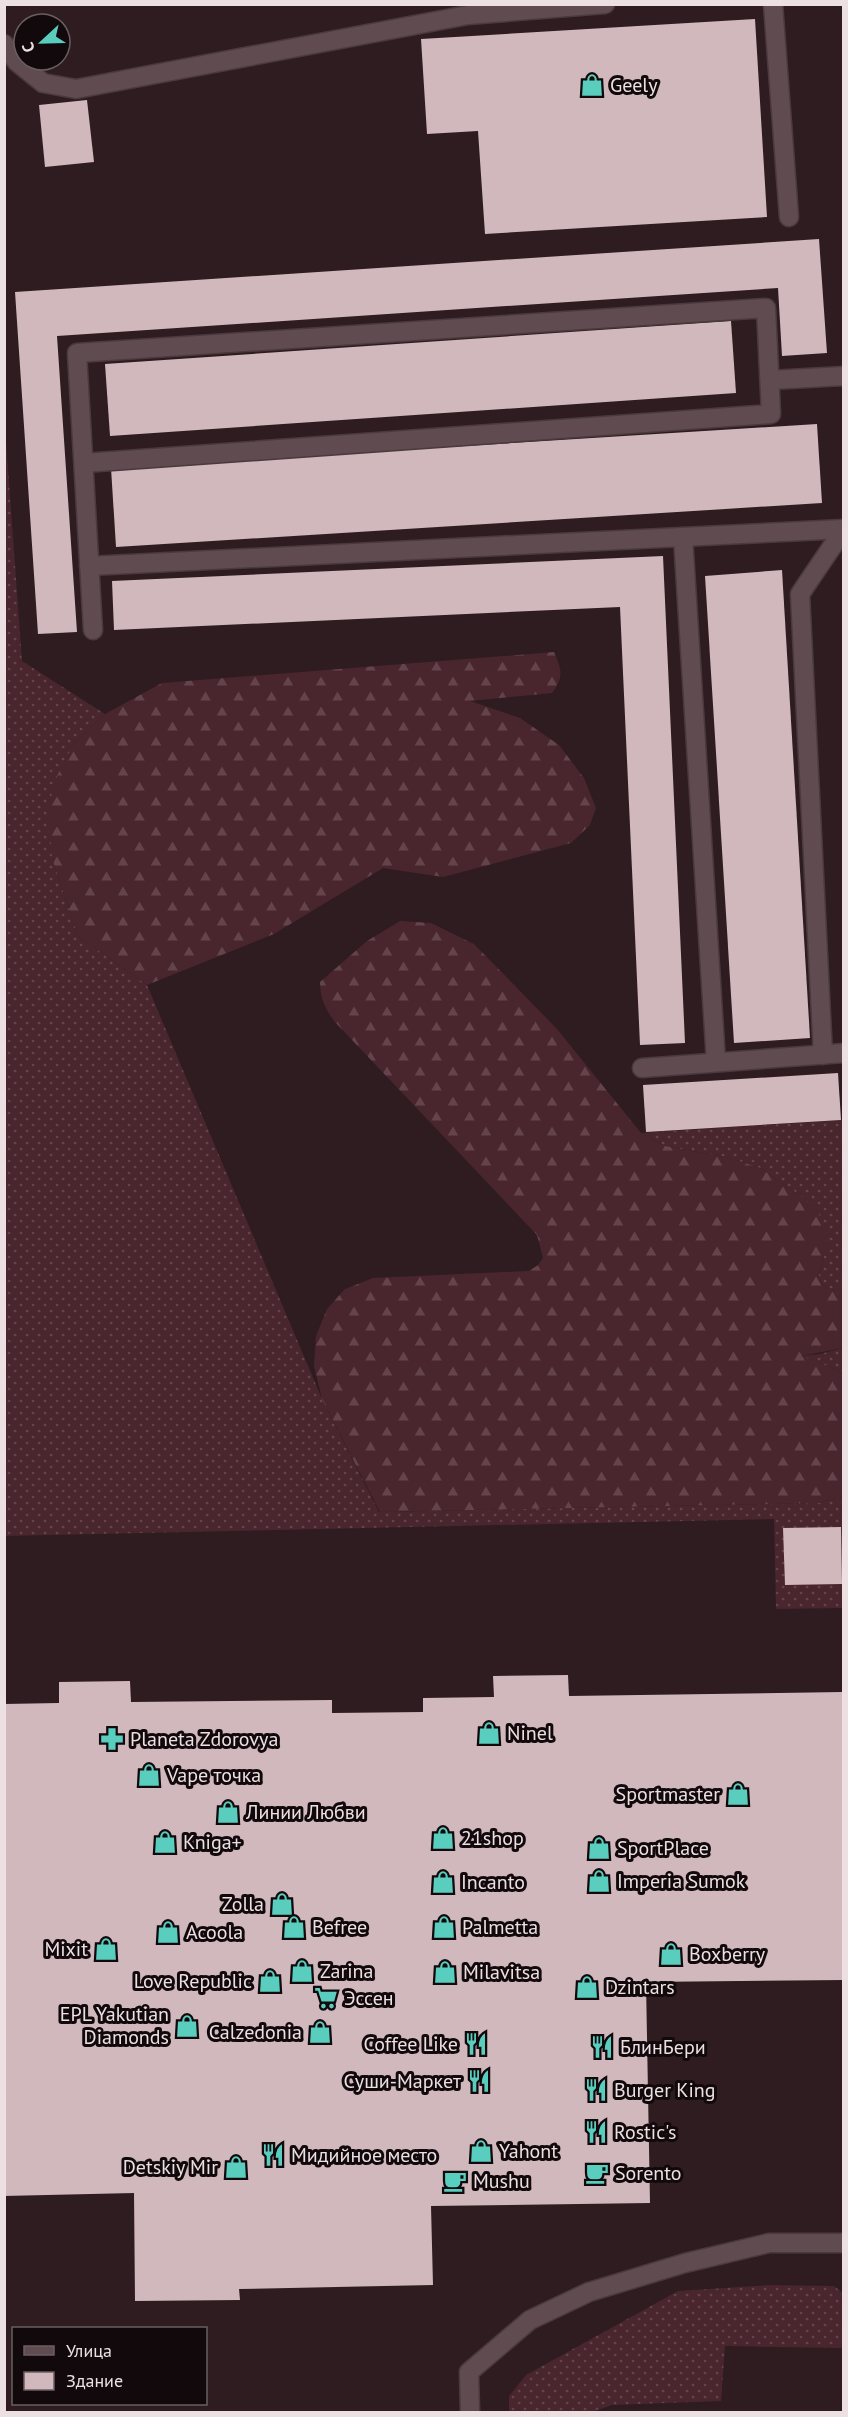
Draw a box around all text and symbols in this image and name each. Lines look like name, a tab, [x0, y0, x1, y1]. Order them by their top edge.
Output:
north arrow	[12, 12, 72, 72]
text: С	[17, 40, 39, 56]
shop icon: Geely	[579, 72, 605, 98]
place label: Geely	[610, 72, 658, 98]
shop icon: Ninel	[476, 1720, 502, 1746]
place label: Ninel	[507, 1720, 553, 1746]
pharmacy icon: Planeta Zdorovya	[99, 1726, 125, 1752]
place label: Planeta Zdorovya	[130, 1726, 278, 1752]
shop icon: Vape точка	[136, 1762, 162, 1788]
place label: Vape точка	[166, 1762, 261, 1788]
place label: Sportmaster	[616, 1781, 720, 1807]
shop icon: Sportmaster	[725, 1781, 751, 1807]
shop icon: Линии Любви	[215, 1799, 241, 1825]
place label: Линии Любви	[245, 1799, 366, 1825]
shop icon: 21shop	[430, 1825, 456, 1851]
place label: 21shop	[461, 1825, 524, 1851]
shop icon: Kniga+	[152, 1829, 178, 1855]
place label: Kniga+	[183, 1829, 242, 1855]
shop icon: SportPlace	[586, 1835, 612, 1861]
place label: SportPlace	[617, 1835, 709, 1861]
shop icon: Imperia Sumok	[586, 1868, 612, 1894]
place label: Imperia Sumok	[617, 1868, 746, 1894]
shop icon: Incanto	[430, 1869, 456, 1895]
place label: Incanto	[461, 1869, 525, 1895]
place label: Zolla	[222, 1891, 264, 1917]
shop icon: Zolla	[269, 1891, 295, 1917]
shop icon: Befree	[281, 1914, 307, 1940]
place label: Befree	[312, 1914, 367, 1940]
shop icon: Palmetta	[431, 1914, 457, 1940]
place label: Palmetta	[462, 1914, 538, 1940]
shop icon: Acoola	[155, 1919, 181, 1945]
place label: Acoola	[186, 1919, 243, 1945]
place label: Mixit	[44, 1936, 88, 1962]
shop icon: Mixit	[93, 1936, 119, 1962]
shop icon: Boxberry	[658, 1941, 684, 1967]
place label: Boxberry	[689, 1941, 766, 1967]
shop icon: Zarina	[289, 1958, 315, 1984]
place label: Zarina	[320, 1958, 373, 1984]
shop icon: Milavitsa	[432, 1959, 458, 1985]
place label: Milavitsa	[463, 1959, 540, 1985]
place label: Love Republic	[134, 1968, 252, 1994]
shop icon: Love Republic	[257, 1968, 283, 1994]
shop icon: Dzintars	[574, 1974, 600, 2000]
place label: Dzintars	[605, 1974, 675, 2000]
supermarket icon: Эссен	[313, 1985, 339, 2011]
place label: Эссен	[344, 1985, 394, 2011]
place label: EPL Yakutian Diamonds	[60, 2001, 169, 2050]
shop icon: EPL Yakutian Diamonds	[174, 2013, 200, 2039]
place label: Calzedonia	[209, 2019, 302, 2045]
shop icon: Calzedonia	[307, 2019, 333, 2045]
place label: Coffee Like	[364, 2031, 458, 2057]
restaurant icon: Coffee Like	[463, 2031, 489, 2057]
restaurant icon: БлинБери	[589, 2034, 615, 2060]
place label: БлинБери	[620, 2034, 706, 2060]
place label: Суши-Маркет	[344, 2068, 461, 2094]
restaurant icon: Суши-Маркет	[466, 2068, 492, 2094]
restaurant icon: Burger King	[583, 2077, 609, 2103]
place label: Burger King	[614, 2077, 716, 2103]
restaurant icon: Rostic's	[583, 2119, 609, 2145]
place label: Rostic's	[614, 2119, 677, 2145]
shop icon: Yahont	[468, 2138, 494, 2164]
place label: Yahont	[499, 2138, 558, 2164]
restaurant icon: Мидийное место	[260, 2142, 286, 2168]
place label: Мидийное место	[291, 2142, 437, 2168]
place label: Detskiy Mir	[123, 2154, 218, 2180]
shop icon: Detskiy Mir	[223, 2154, 249, 2180]
cafe icon: Sorento	[584, 2160, 610, 2186]
place label: Sorento	[615, 2160, 682, 2186]
cafe icon: Mushu	[442, 2168, 468, 2194]
place label: Mushu	[473, 2168, 530, 2194]
legend	[12, 2327, 207, 2405]
text: Улица	[66, 2339, 112, 2362]
text: Здание	[66, 2369, 123, 2392]

